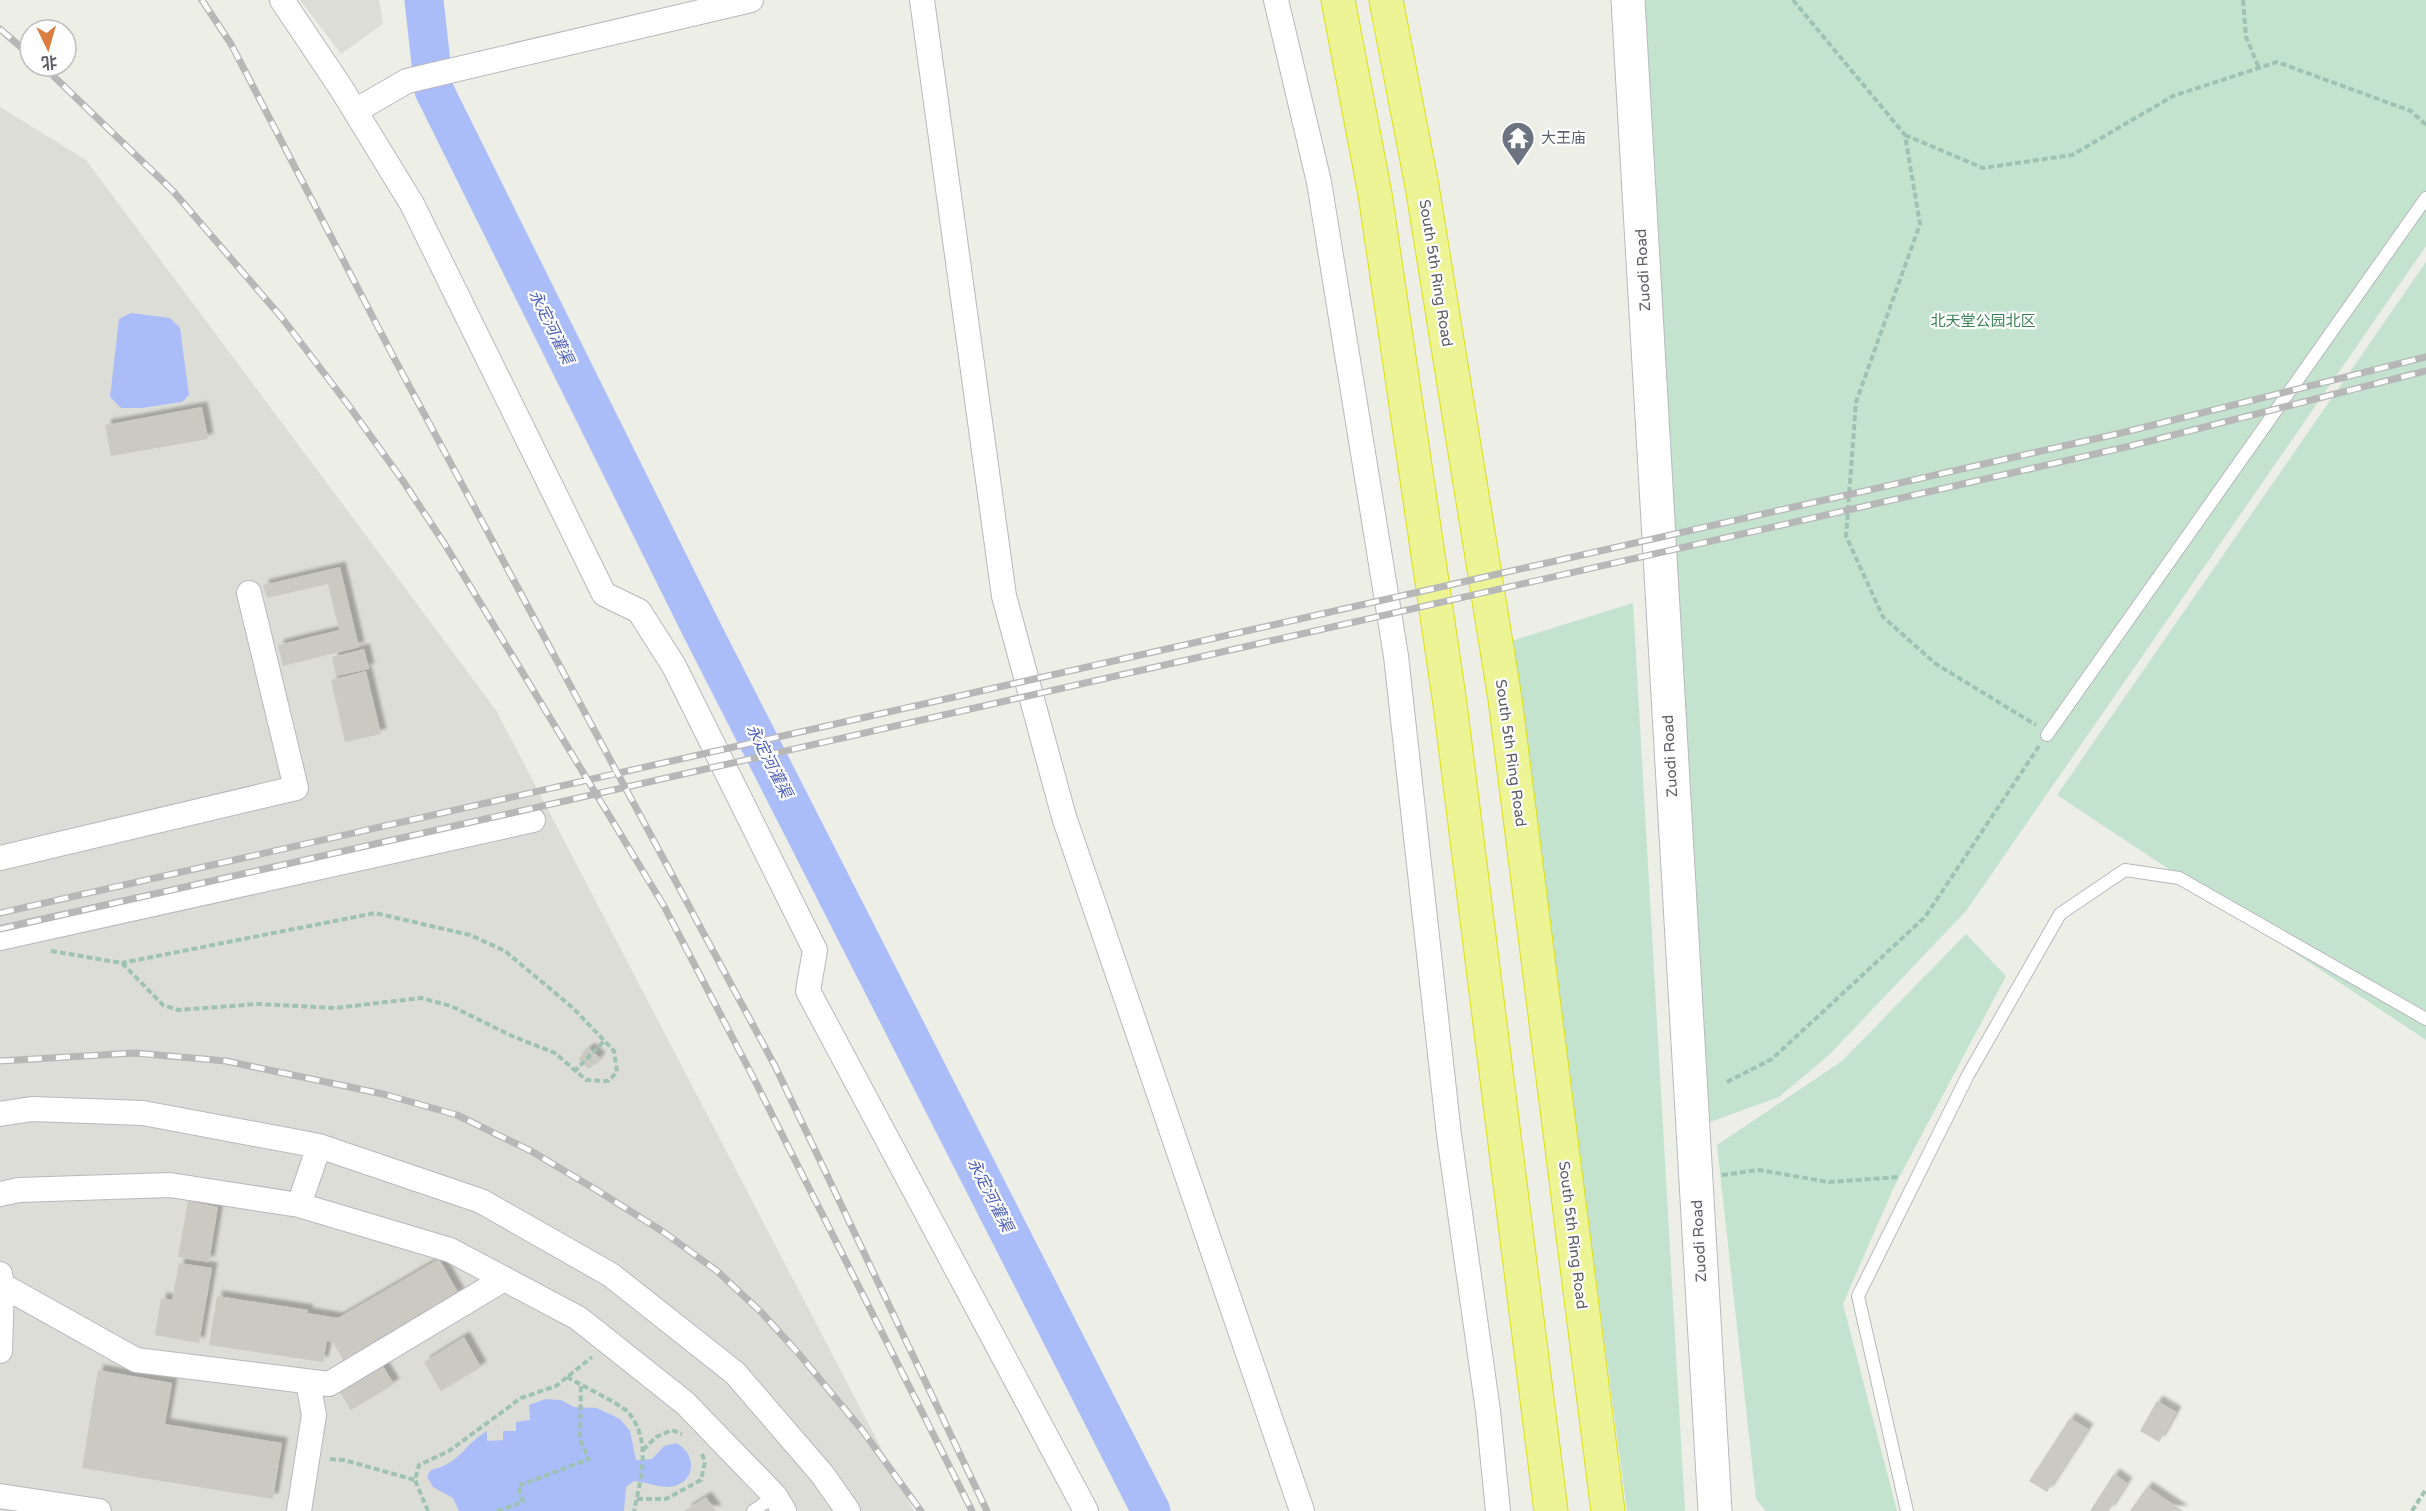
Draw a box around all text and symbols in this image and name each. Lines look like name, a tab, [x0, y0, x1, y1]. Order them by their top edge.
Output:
north arrow	[18, 18, 78, 78]
text: 北	[40, 51, 58, 73]
temple icon: 大王庙	[1500, 120, 1536, 167]
place label: 大王庙	[1541, 129, 1586, 147]
street label: South 5th Ring Road	[1415, 198, 1457, 348]
street label: Zuodi Road	[1632, 228, 1654, 312]
water label: 永定河灌渠	[524, 287, 578, 369]
park label: 北天堂公园北区	[1930, 312, 2036, 330]
street label: South 5th Ring Road	[1492, 678, 1530, 828]
street label: Zuodi Road	[1659, 714, 1681, 798]
water label: 永定河灌渠	[742, 721, 797, 803]
water label: 永定河灌渠	[963, 1155, 1018, 1237]
street label: South 5th Ring Road	[1555, 1160, 1591, 1310]
street label: Zuodi Road	[1688, 1199, 1710, 1283]

